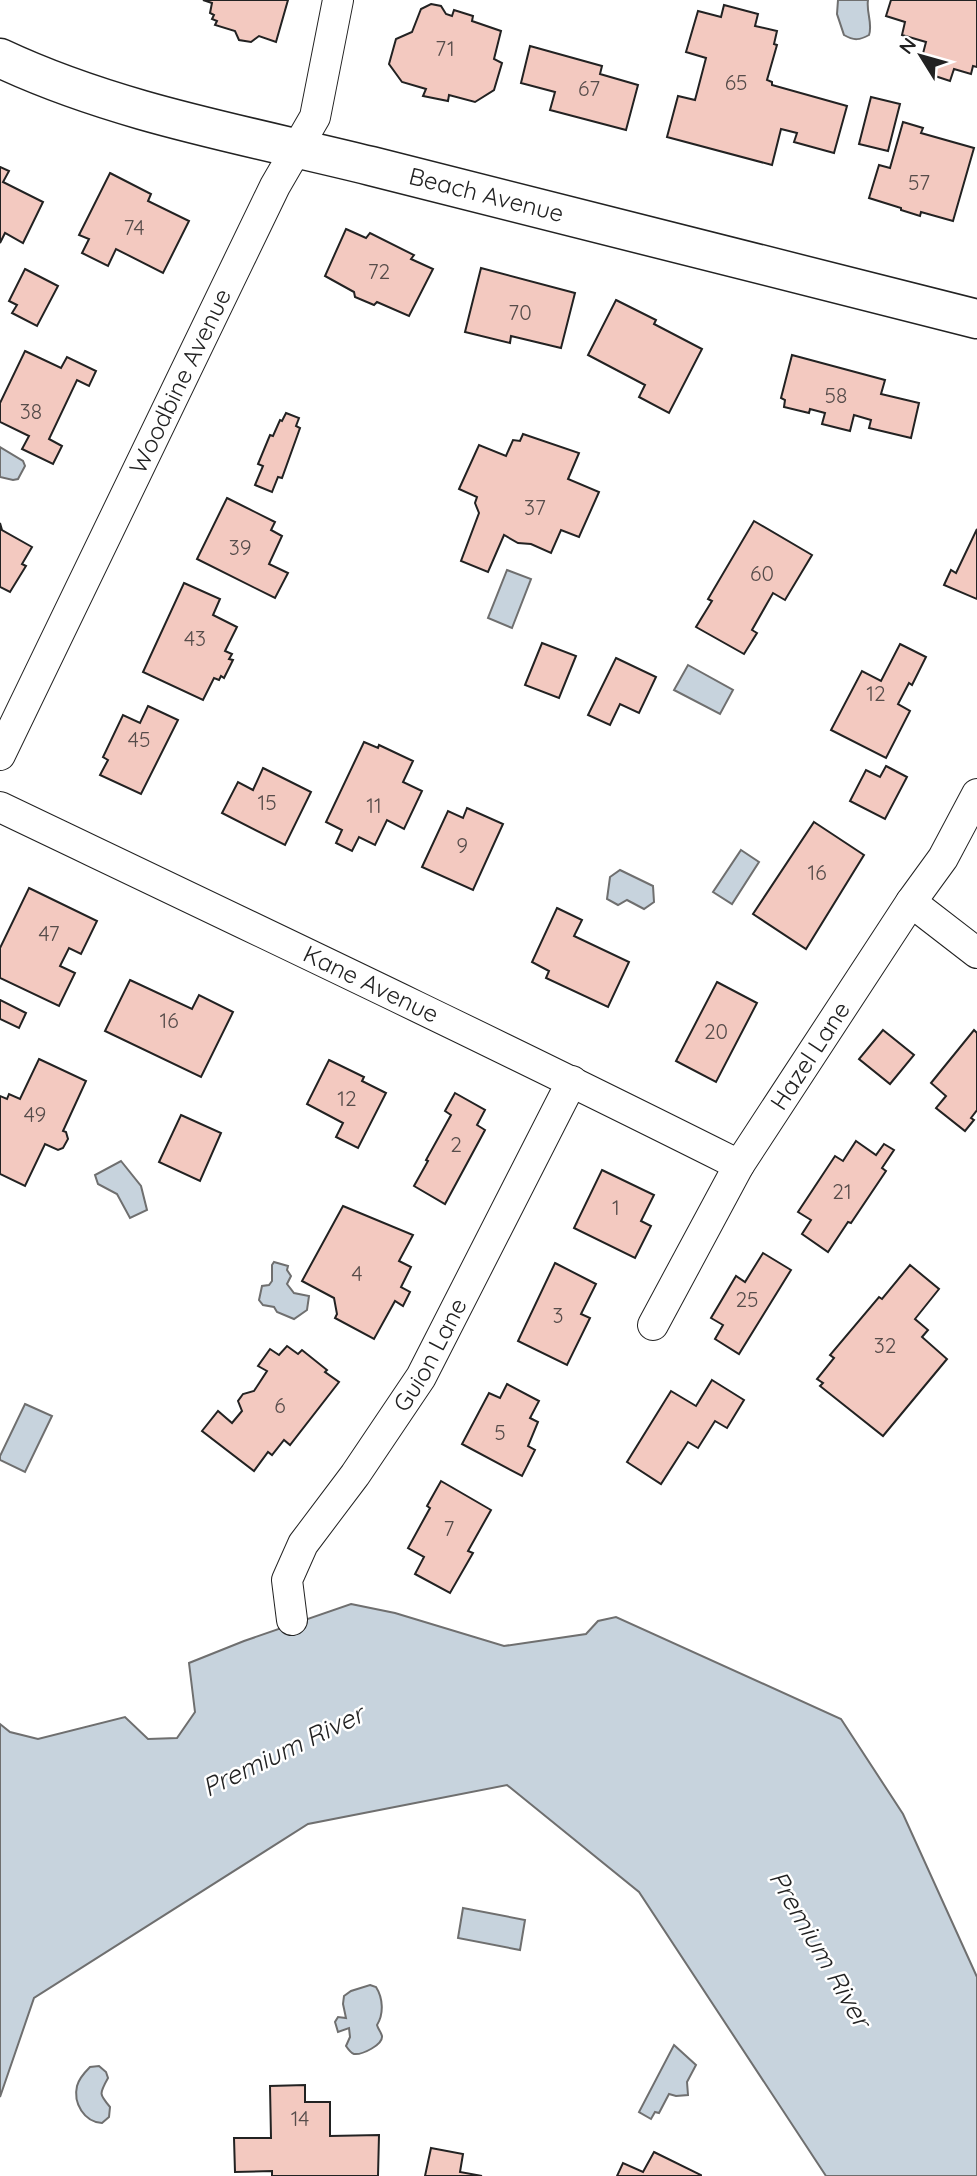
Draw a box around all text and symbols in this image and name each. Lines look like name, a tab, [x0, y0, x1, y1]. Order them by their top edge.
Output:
north arrow	[886, 21, 956, 91]
text: N	[894, 33, 921, 59]
house number: 71	[435, 35, 455, 61]
house number: 65	[725, 69, 747, 95]
house number: 67	[578, 75, 600, 101]
street label: Beach Avenue	[406, 160, 567, 228]
house number: 57	[908, 169, 930, 195]
house number: 74	[124, 214, 145, 240]
house number: 72	[368, 258, 390, 284]
street label: Woodbine Avenue	[122, 283, 237, 478]
house number: 70	[508, 299, 532, 325]
house number: 58	[825, 382, 847, 408]
house number: 38	[20, 398, 42, 424]
house number: 37	[524, 494, 546, 520]
house number: 39	[229, 534, 251, 560]
house number: 60	[750, 560, 774, 586]
house number: 43	[184, 625, 206, 651]
house number: 12	[866, 680, 886, 706]
house number: 45	[128, 726, 150, 752]
house number: 15	[257, 789, 277, 815]
house number: 11	[366, 792, 382, 818]
house number: 9	[456, 832, 468, 858]
house number: 16	[807, 859, 827, 885]
house number: 47	[38, 920, 60, 946]
street label: Kane Avenue	[299, 938, 444, 1029]
street label: Hazel Lane	[763, 995, 856, 1115]
house number: 16	[159, 1007, 179, 1033]
house number: 20	[704, 1018, 728, 1044]
house number: 12	[337, 1085, 357, 1111]
house number: 49	[24, 1101, 46, 1127]
house number: 2	[450, 1131, 462, 1157]
house number: 21	[832, 1178, 852, 1204]
house number: 1	[612, 1194, 620, 1220]
house number: 4	[351, 1260, 363, 1286]
house number: 25	[735, 1286, 759, 1312]
street label: Guion Lane	[386, 1293, 473, 1417]
house number: 3	[552, 1302, 564, 1328]
house number: 32	[874, 1332, 896, 1358]
house number: 6	[274, 1392, 286, 1418]
house number: 5	[494, 1419, 506, 1445]
house number: 7	[444, 1515, 455, 1541]
water label: Premium River	[197, 1696, 372, 1804]
water label: Premium River	[762, 1864, 880, 2036]
house number: 14	[291, 2105, 309, 2131]

